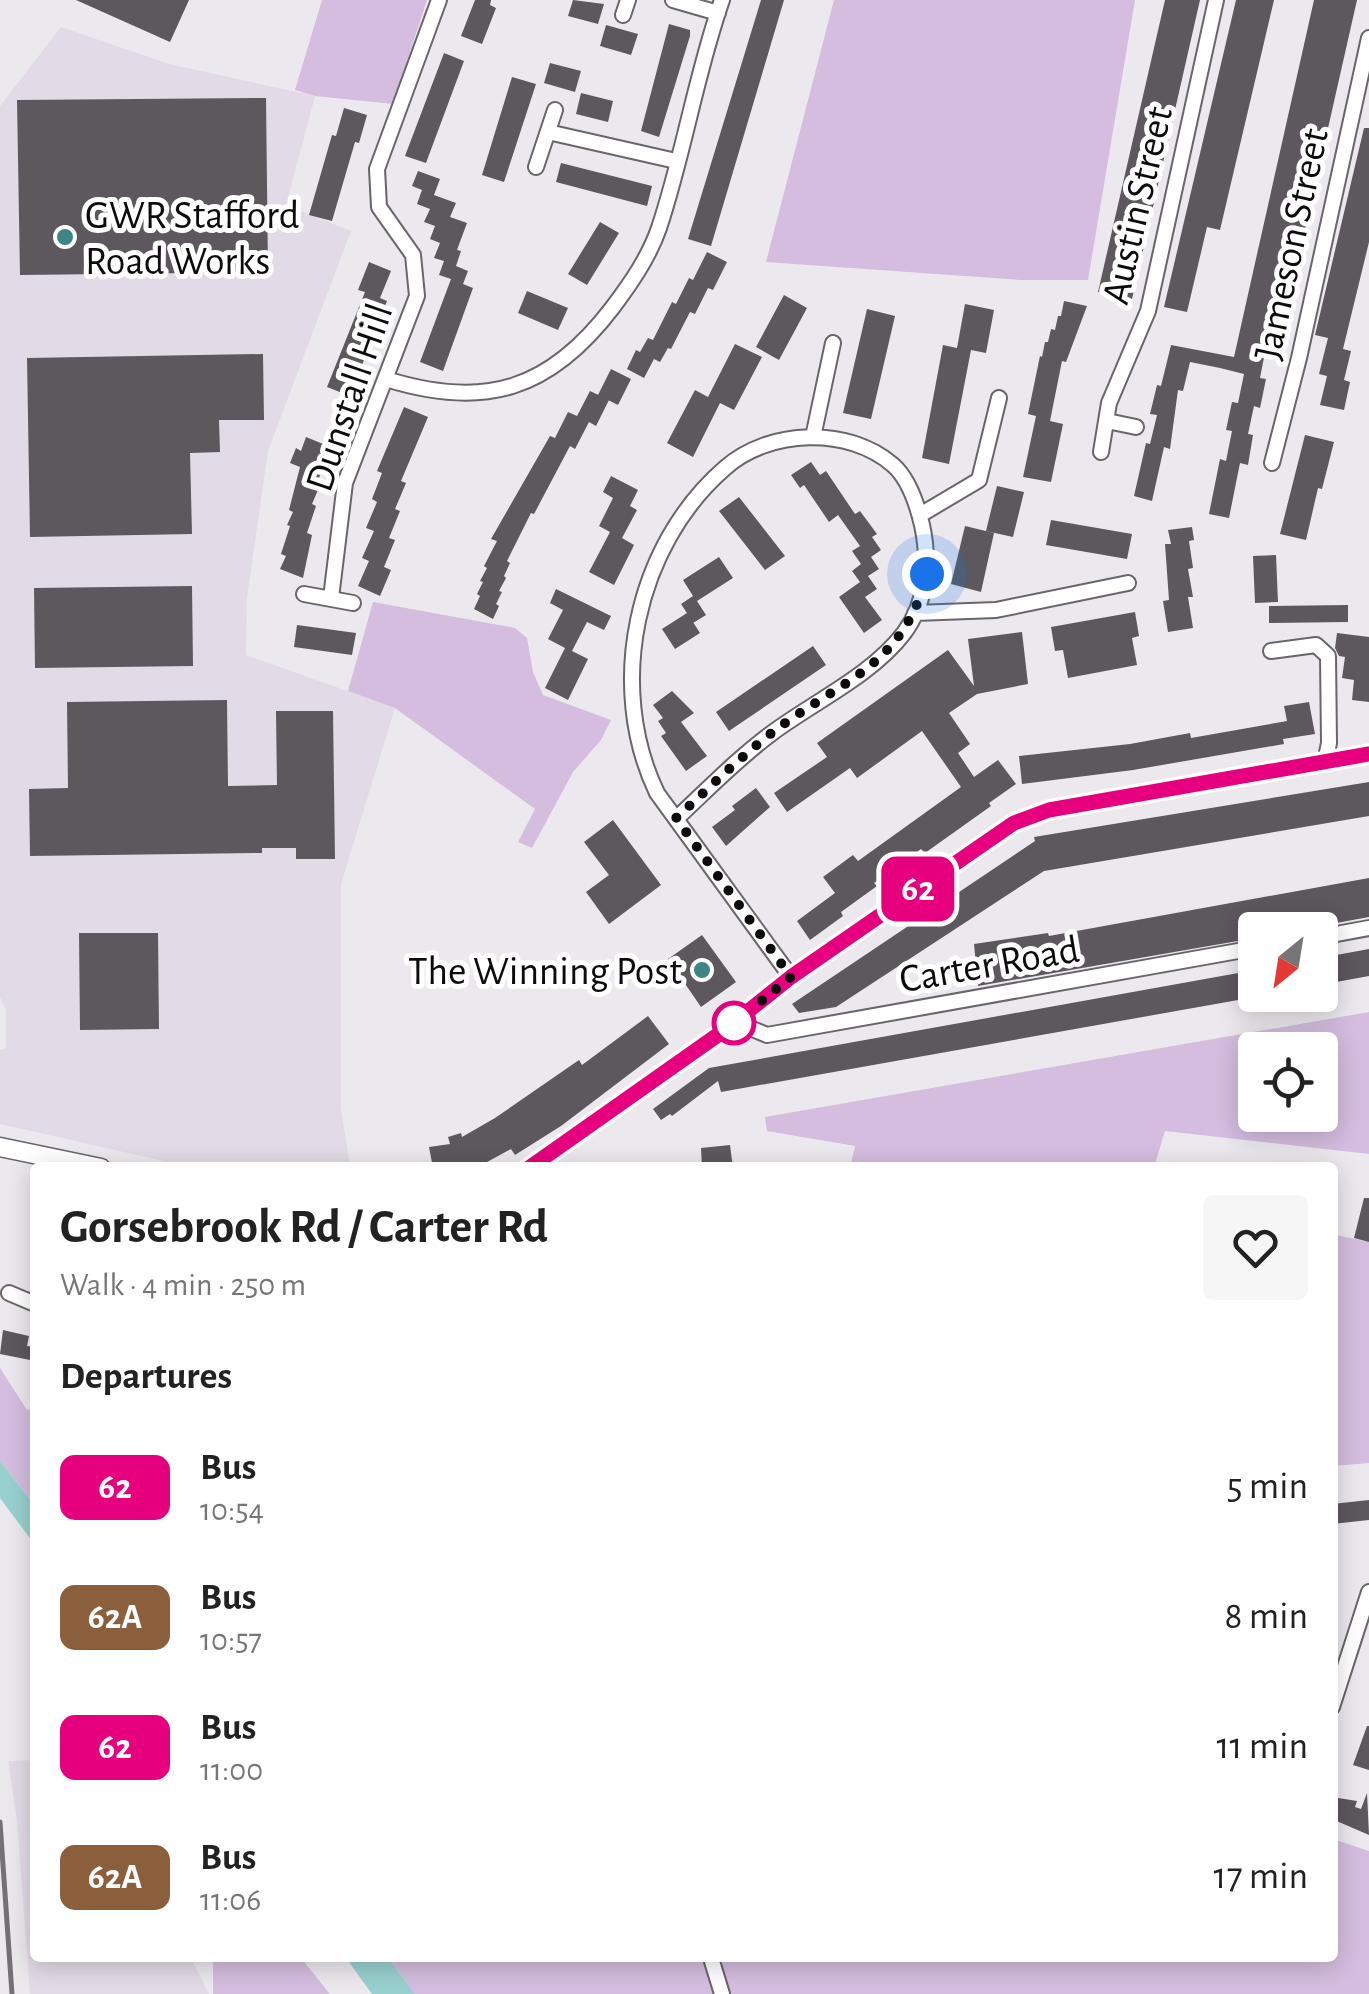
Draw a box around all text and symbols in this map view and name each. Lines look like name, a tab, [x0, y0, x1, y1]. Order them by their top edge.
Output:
street label: Austin Street	[1096, 103, 1180, 308]
street label: Jameson Street	[1248, 125, 1336, 364]
place label: GWR Stafford Road Works	[85, 196, 300, 282]
marker: GWR Stafford Road Works	[54, 226, 76, 248]
street label: Dunstall Hill	[299, 299, 401, 497]
your location	[902, 549, 952, 599]
line badge: 62	[873, 856, 963, 922]
text: 62	[901, 872, 935, 907]
north arrow	[1238, 912, 1338, 1012]
map controls	[1238, 912, 1338, 1132]
street label: Carter Road	[896, 930, 1082, 1000]
place label: The Winning Post	[408, 952, 682, 992]
marker: The Winning Post	[691, 959, 713, 981]
unlabelled marker	[713, 1002, 755, 1044]
button: locate	[1238, 1032, 1338, 1132]
button: heart	[1203, 1195, 1308, 1300]
text: Gorsebrook Rd / Carter Rd	[60, 1204, 548, 1252]
text: Walk · 4 min · 250 m	[60, 1269, 306, 1301]
text: Departures	[60, 1358, 232, 1396]
text: Bus	[200, 1449, 256, 1487]
text: 5 min	[1227, 1468, 1308, 1506]
text: 62	[98, 1470, 132, 1505]
text: 10:54	[200, 1494, 264, 1526]
text: Bus	[200, 1579, 256, 1617]
text: 8 min	[1225, 1598, 1308, 1636]
text: 62A	[88, 1600, 142, 1635]
text: 10:57	[200, 1624, 262, 1656]
text: Bus	[200, 1709, 256, 1747]
text: 11 min	[1216, 1728, 1308, 1766]
text: 62	[98, 1730, 132, 1765]
text: 11:00	[200, 1754, 263, 1786]
text: Bus	[200, 1839, 256, 1877]
text: 17 min	[1214, 1858, 1308, 1896]
text: 62A	[88, 1860, 142, 1895]
text: 11:06	[200, 1884, 261, 1916]

